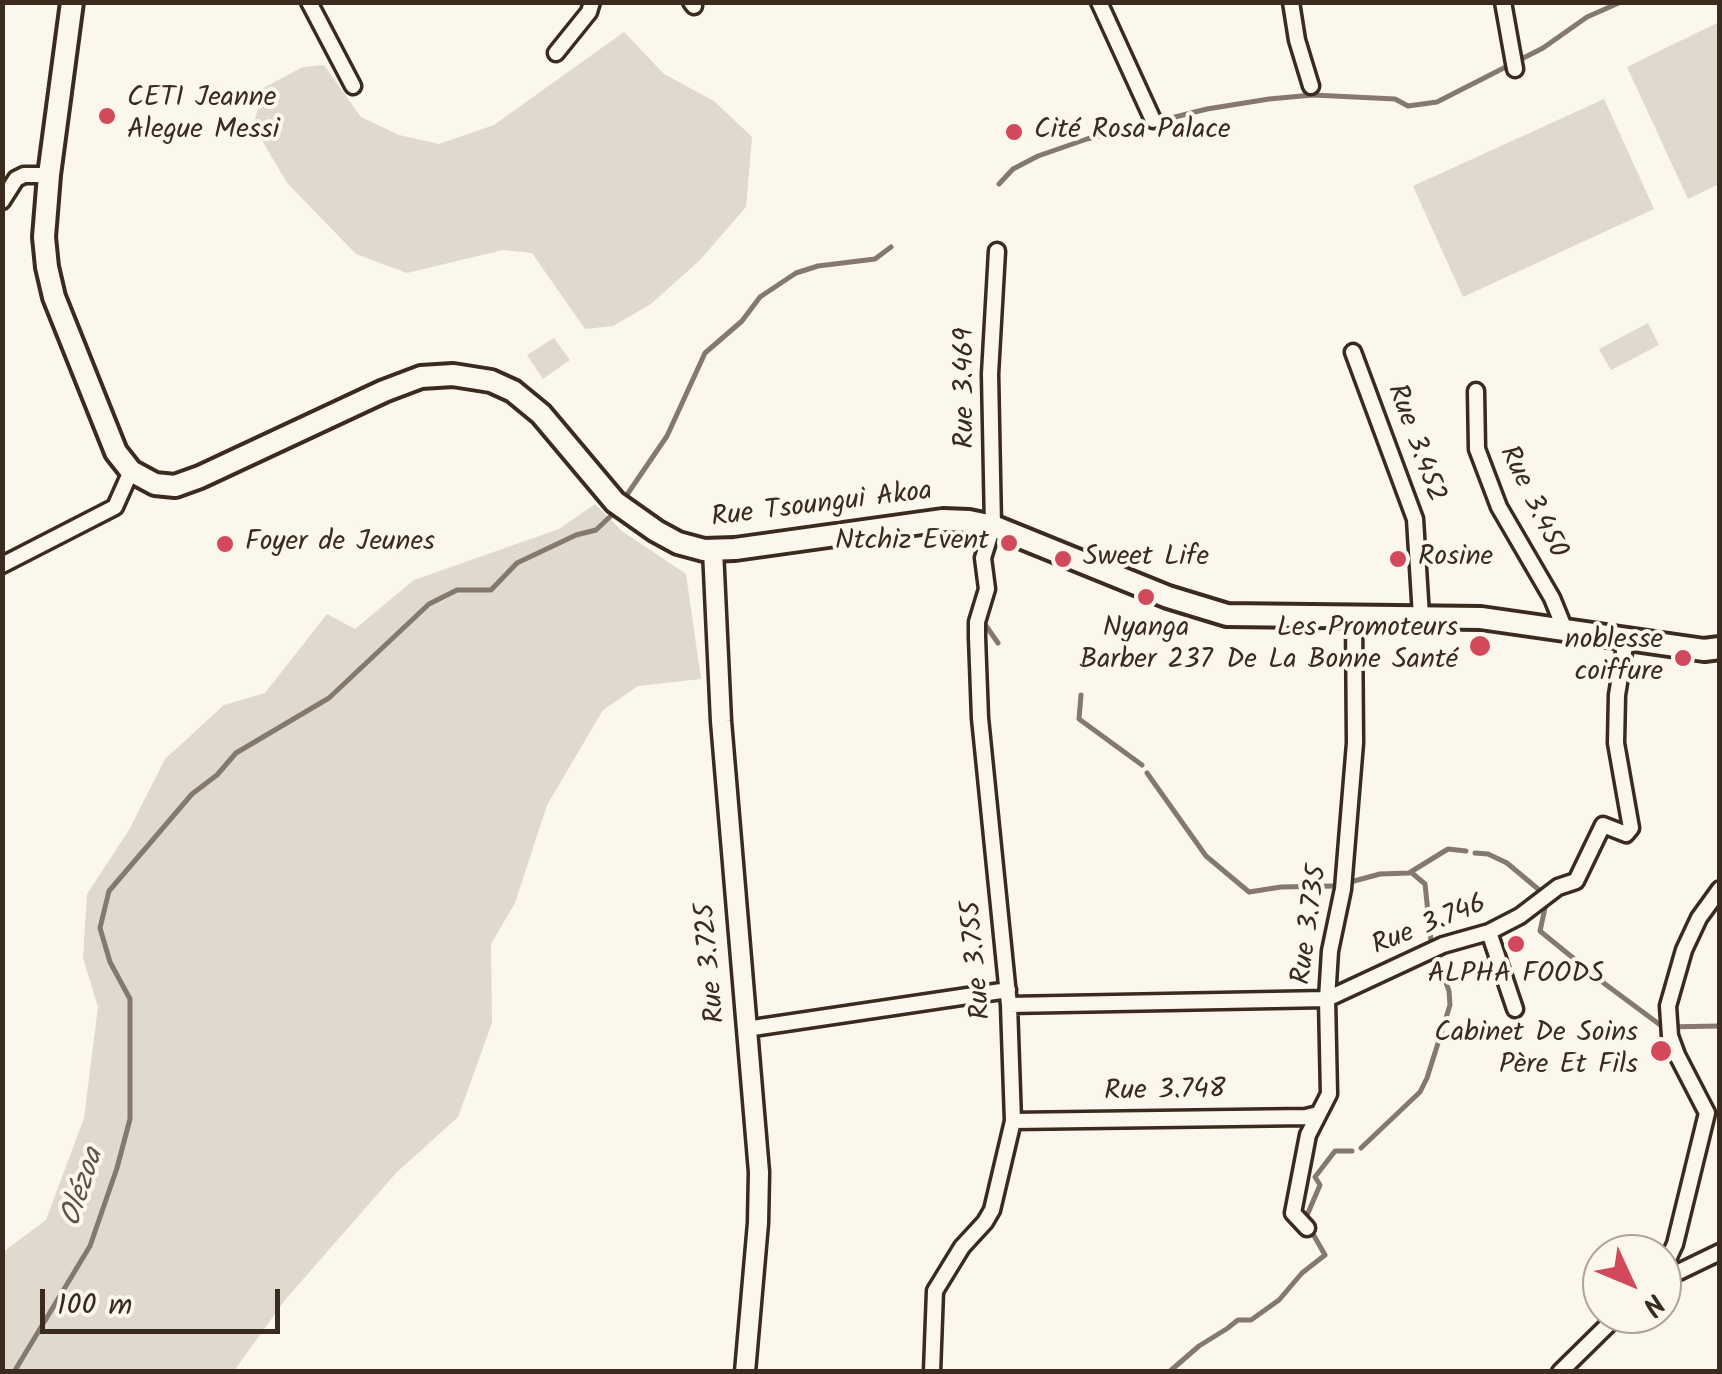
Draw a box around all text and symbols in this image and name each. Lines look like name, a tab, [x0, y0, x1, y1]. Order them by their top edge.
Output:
place label: CETI Jeanne Alegue Messi	[127, 83, 279, 149]
marker: CETI Jeanne Alegue Messi	[96, 105, 118, 127]
place label: Cité Rosa Palace	[1034, 115, 1230, 149]
marker: Cité Rosa Palace	[1003, 121, 1025, 143]
street label: Rue 3.469	[950, 328, 984, 448]
street label: Rue 3.452	[1377, 380, 1451, 508]
street label: Rue 3.450	[1489, 441, 1573, 565]
street label: Rue Tsoungui Akoa	[710, 477, 934, 537]
place label: Ntchiz Event	[835, 526, 989, 560]
place label: Foyer de Jeunes	[245, 527, 435, 561]
marker: Ntchiz Event	[998, 532, 1020, 554]
marker: Foyer de Jeunes	[214, 533, 236, 555]
place label: Sweet Life	[1083, 542, 1209, 576]
place label: Rosine	[1418, 542, 1493, 576]
marker: Sweet Life	[1052, 548, 1074, 570]
marker: Rosine	[1387, 548, 1409, 570]
marker: Nyanga Barber 237	[1135, 586, 1157, 608]
place label: Nyanga Barber 237	[1079, 613, 1213, 679]
place label: Les Promoteurs De La Bonne Santé	[1226, 613, 1458, 679]
place label: noblesse coiffure	[1565, 625, 1663, 691]
marker: Les Promoteurs De La Bonne Santé	[1467, 633, 1493, 659]
marker: noblesse coiffure	[1672, 647, 1694, 669]
street label: Rue 3.735	[1287, 863, 1337, 987]
street label: Rue 3.746	[1368, 889, 1492, 965]
street label: Rue 3.755	[957, 899, 1001, 1021]
street label: Rue 3.725	[691, 902, 735, 1024]
marker: ALPHA FOODS	[1505, 933, 1527, 955]
place label: ALPHA FOODS	[1428, 959, 1604, 993]
place label: Cabinet De Soins Père Et Fils	[1434, 1018, 1638, 1084]
marker: Cabinet De Soins Père Et Fils	[1648, 1038, 1674, 1064]
street label: Rue 3.748	[1104, 1075, 1226, 1111]
water label: Olézoa	[56, 1145, 114, 1231]
north arrow	[1582, 1234, 1682, 1334]
scale bar	[45, 1269, 285, 1331]
text: 100 m	[57, 1282, 132, 1330]
text: N	[1630, 1282, 1675, 1326]

